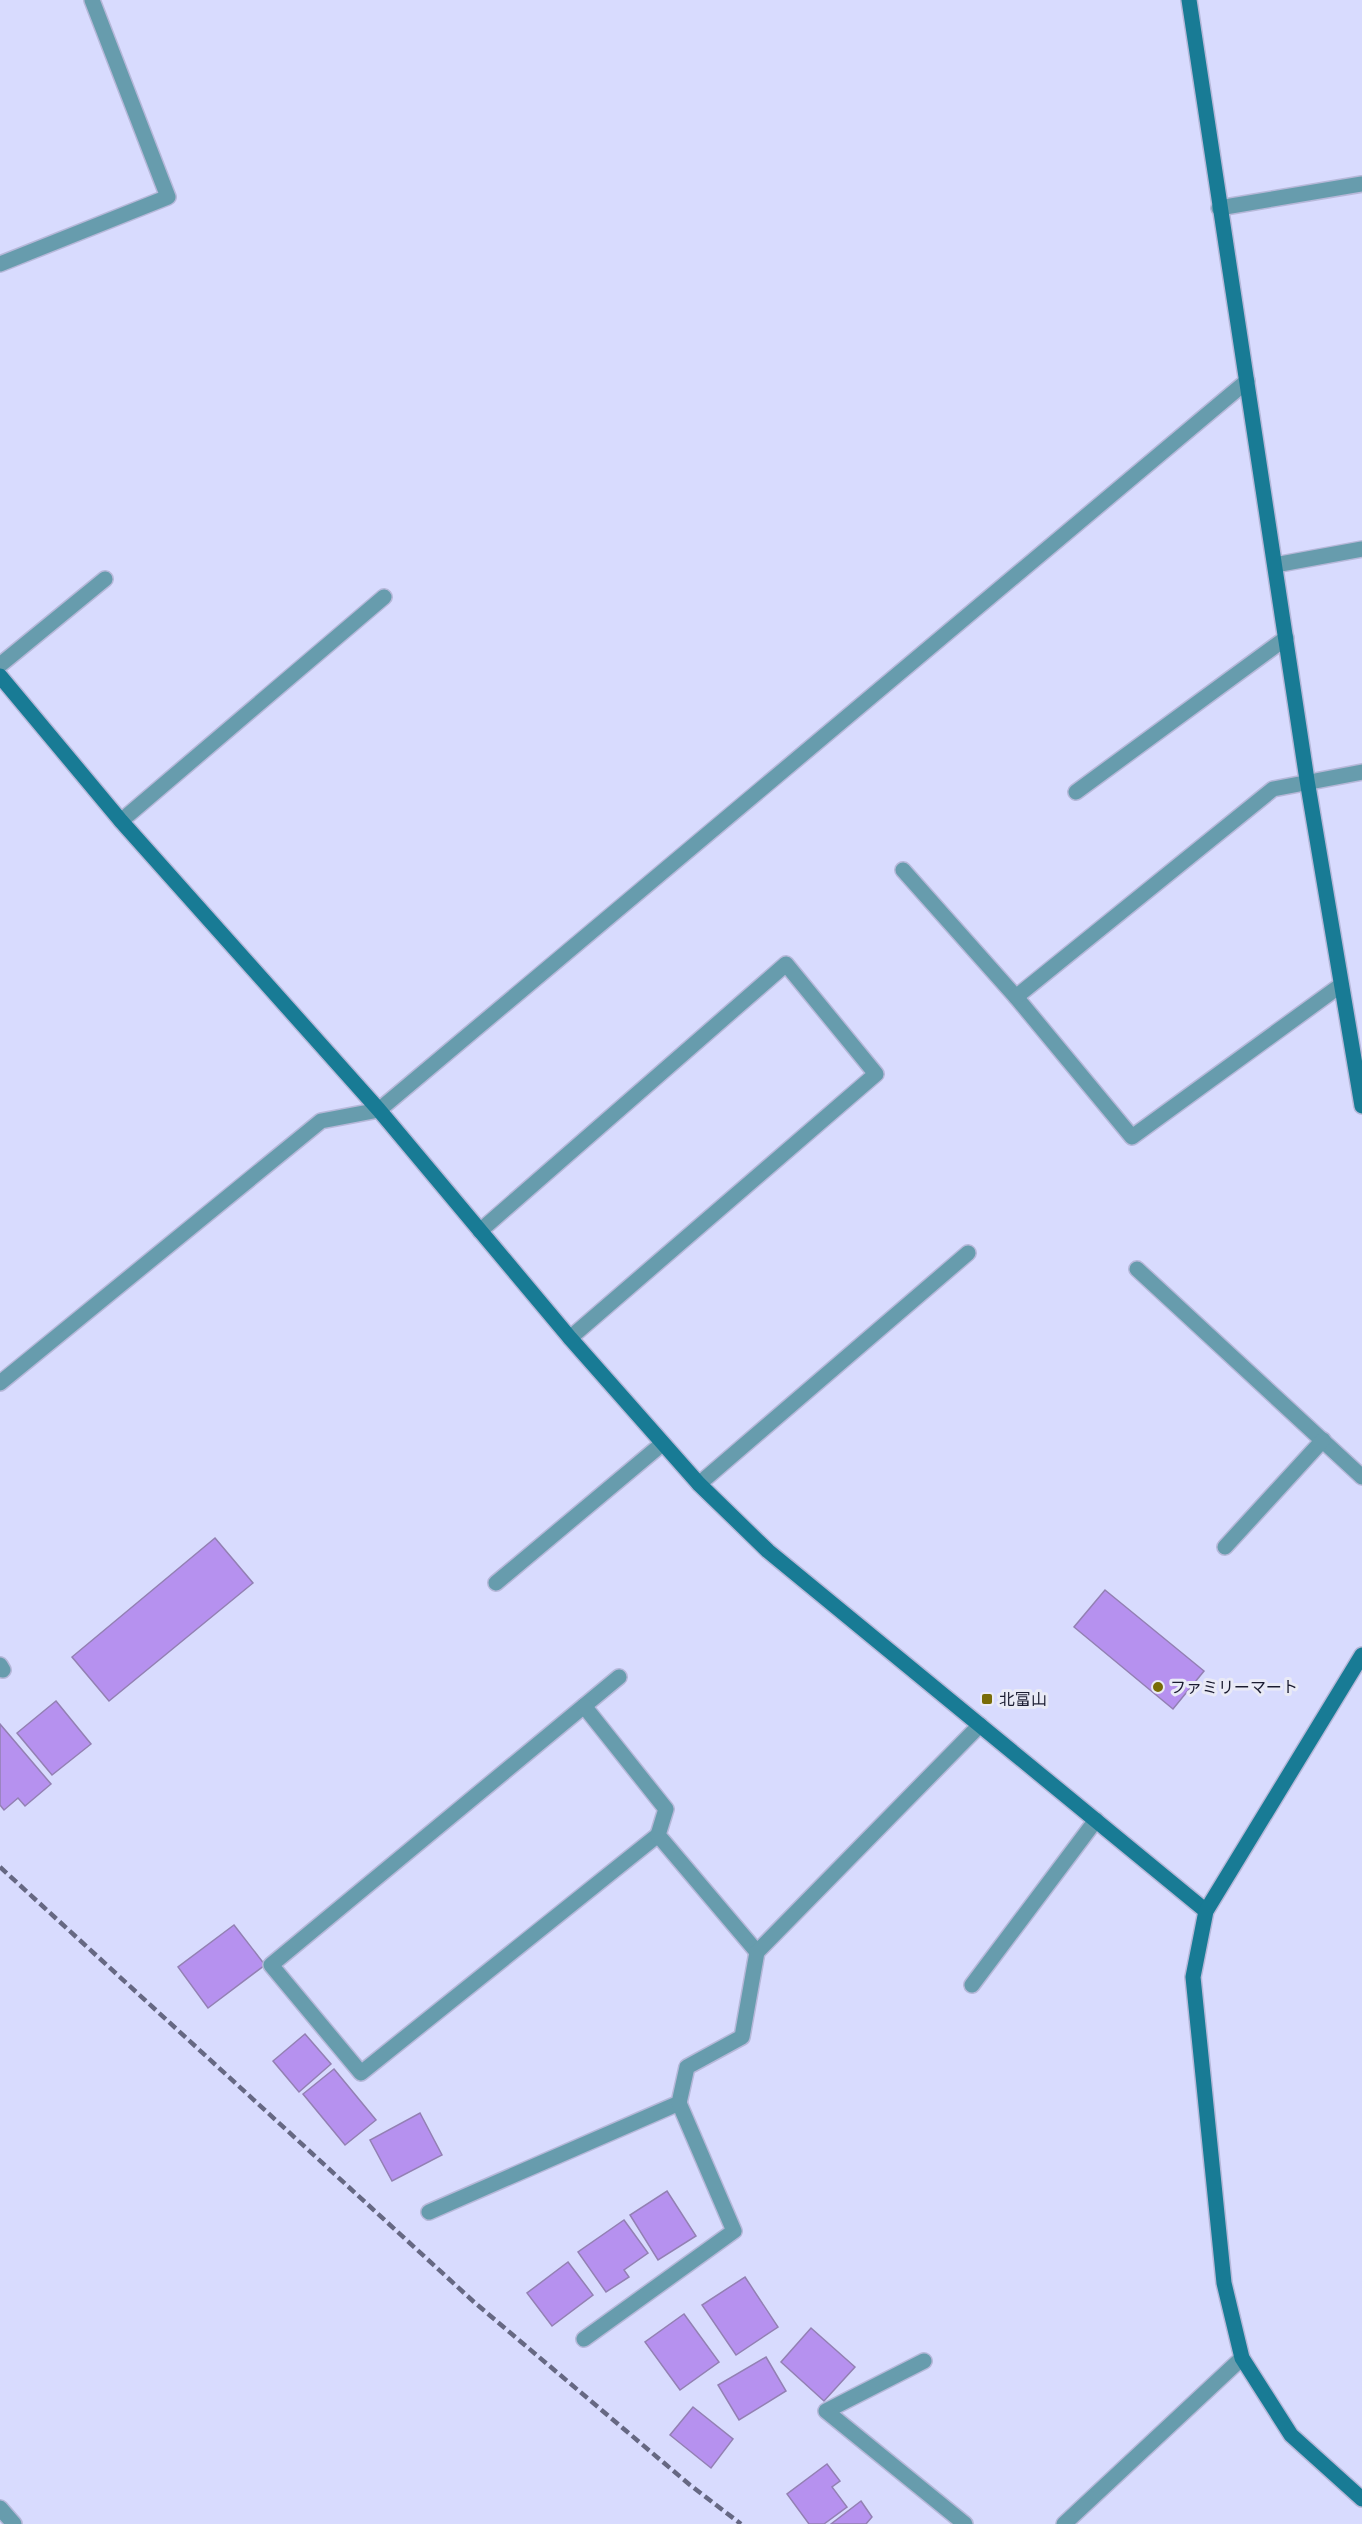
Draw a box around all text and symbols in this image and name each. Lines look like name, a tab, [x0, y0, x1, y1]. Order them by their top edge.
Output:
place label: ファミリーマート	[1170, 1676, 1298, 1698]
marker: ファミリーマート	[1151, 1680, 1165, 1694]
place label: 北富山	[999, 1688, 1047, 1710]
marker: 北富山	[980, 1692, 994, 1706]

